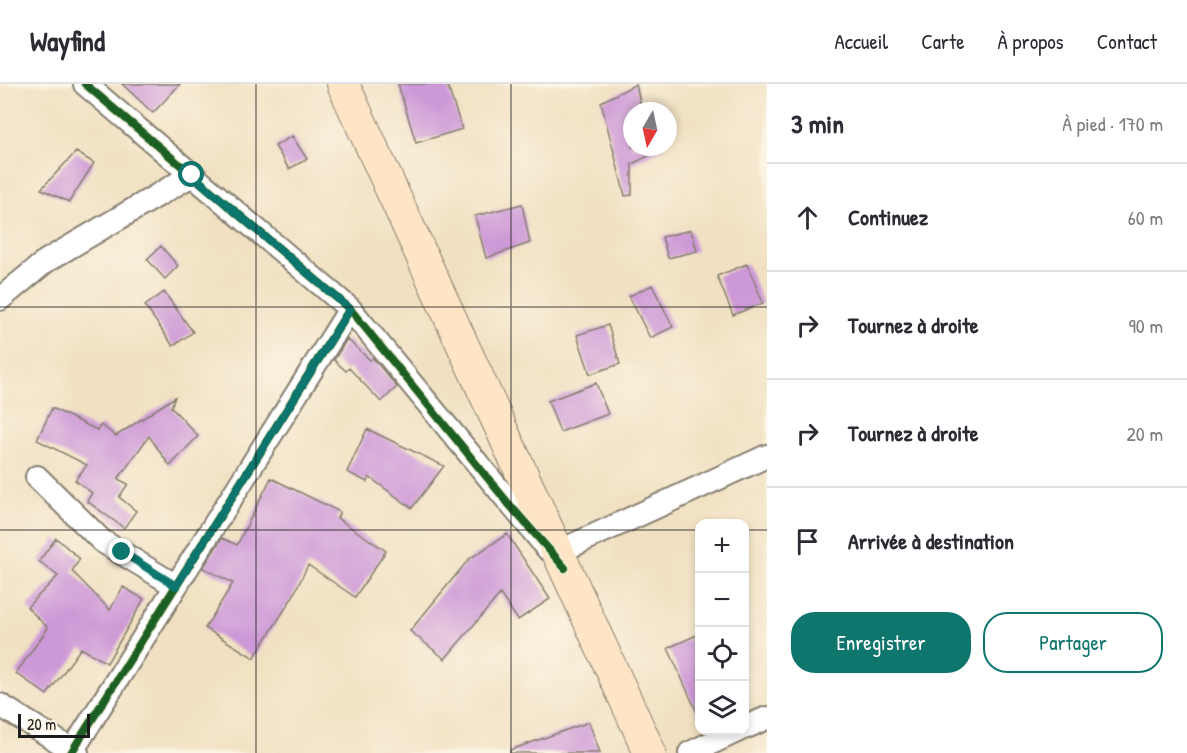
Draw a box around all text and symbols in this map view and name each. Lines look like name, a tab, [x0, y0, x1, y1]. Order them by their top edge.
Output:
text: Wayfind	[30, 22, 105, 60]
text: Accueil	[835, 27, 888, 56]
text: Carte	[921, 27, 965, 56]
text: À propos	[998, 27, 1064, 56]
text: Contact	[1097, 27, 1157, 56]
north arrow	[623, 102, 677, 156]
text: 3 min	[791, 106, 844, 141]
text: À pied · 170 m	[1062, 110, 1163, 137]
route start	[178, 161, 204, 187]
icon: ahead	[791, 201, 824, 234]
text: Continuez	[848, 202, 928, 232]
text: 60 m	[1128, 204, 1163, 231]
icon: right	[791, 309, 824, 342]
text: Tournez à droite	[848, 310, 978, 340]
text: 90 m	[1129, 312, 1163, 339]
icon: right	[791, 417, 824, 450]
text: Tournez à droite	[848, 418, 978, 448]
text: 20 m	[1126, 420, 1163, 447]
map controls	[695, 519, 749, 735]
button: +	[695, 519, 749, 573]
icon: arrive	[791, 525, 824, 558]
text: Arrivée à destination	[848, 526, 1014, 556]
route end	[108, 538, 134, 564]
button: −	[695, 573, 749, 627]
button: Enregistrer	[791, 612, 971, 673]
button: Partager	[983, 612, 1163, 673]
button: locate	[695, 627, 749, 681]
button: layers	[695, 681, 749, 735]
scale bar	[18, 711, 90, 738]
text: 20 m	[27, 713, 56, 735]

